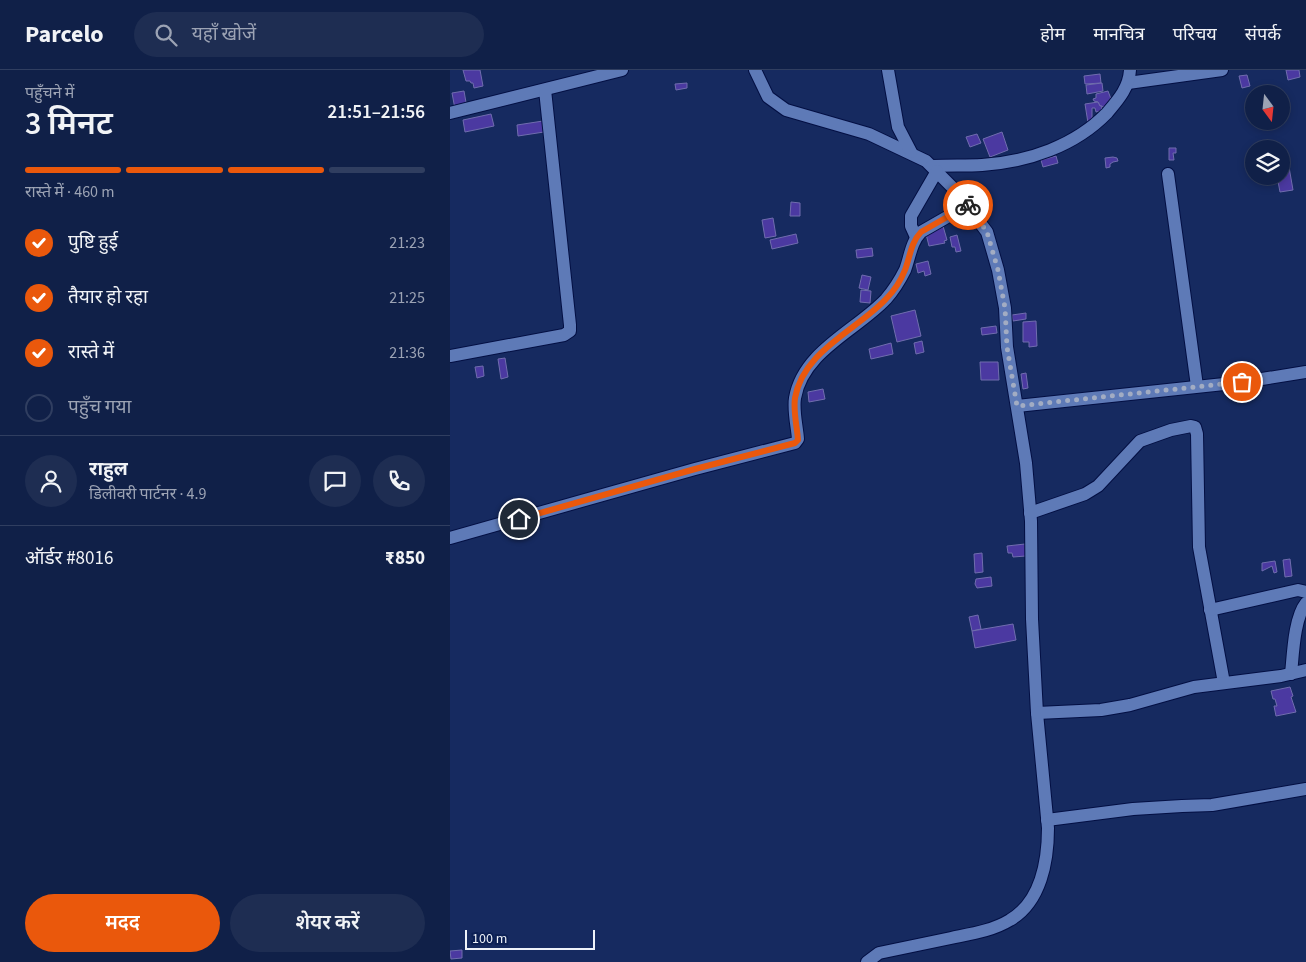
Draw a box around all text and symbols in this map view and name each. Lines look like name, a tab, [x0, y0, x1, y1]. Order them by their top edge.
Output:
search box	[134, 12, 484, 57]
text: Parcelo	[25, 17, 104, 52]
icon: search	[152, 21, 180, 49]
text: यहाँ खोजें	[192, 21, 256, 48]
text: होम	[1040, 22, 1065, 47]
text: मानचित्र	[1093, 22, 1145, 47]
text: परिचय	[1173, 22, 1217, 47]
text: संपर्क	[1245, 22, 1281, 47]
text: पहुँचने में	[25, 82, 74, 104]
north arrow	[1245, 85, 1290, 130]
map controls	[1245, 85, 1290, 185]
text: 21:51–21:56	[327, 99, 425, 126]
text: 3 मिनट	[25, 101, 113, 147]
button: layers	[1245, 140, 1290, 185]
courier	[943, 180, 993, 230]
text: रास्ते में · 460 m	[25, 181, 115, 203]
icon: bike	[954, 191, 982, 219]
icon: check	[25, 229, 53, 257]
text: पुष्टि हुई	[68, 229, 118, 256]
text: 21:23	[389, 232, 425, 254]
icon: check	[25, 284, 53, 312]
text: तैयार हो रहा	[68, 284, 148, 311]
text: 21:25	[389, 287, 425, 309]
icon: check	[25, 339, 53, 367]
text: रास्ते में	[68, 339, 114, 366]
text: 21:36	[389, 342, 425, 364]
pin	[1221, 361, 1263, 403]
icon: bag	[1228, 368, 1256, 396]
text: पहुँच गया	[68, 394, 131, 421]
button: person	[25, 455, 77, 507]
button: chat	[309, 455, 361, 507]
button: phone	[373, 455, 425, 507]
text: राहुल	[89, 456, 128, 483]
text: डिलीवरी पार्टनर · 4.9	[89, 483, 206, 505]
pin	[498, 498, 540, 540]
icon: home	[505, 505, 533, 533]
text: ऑर्डर #8016	[25, 545, 113, 572]
text: ₹850	[385, 545, 425, 572]
button: मदद	[25, 894, 220, 952]
button: शेयर करें	[230, 894, 425, 952]
scale bar	[465, 927, 595, 950]
text: 100 m	[472, 929, 507, 949]

